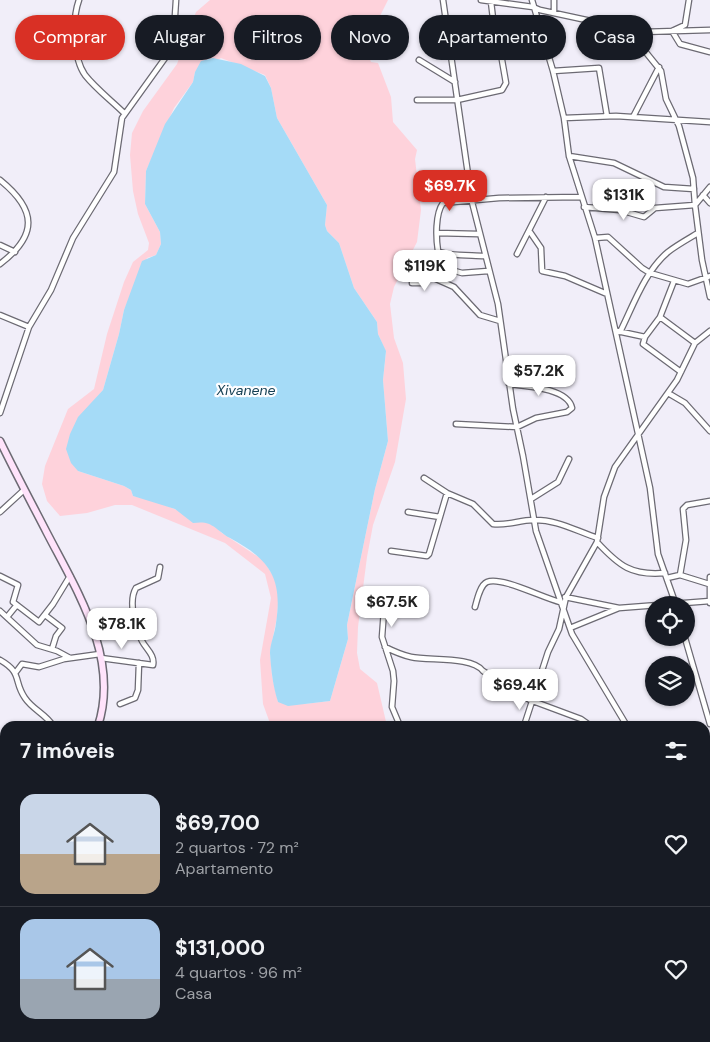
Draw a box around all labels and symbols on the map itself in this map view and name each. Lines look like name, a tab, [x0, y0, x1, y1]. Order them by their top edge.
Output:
pin: $69.7K	[409, 170, 491, 212]
pin: $131K	[589, 178, 659, 221]
pin: $119K	[390, 250, 460, 292]
pin: $57.2K	[498, 354, 580, 397]
water label: Xivanene	[215, 381, 276, 399]
pin: $67.5K	[351, 586, 433, 628]
pin: $78.1K	[81, 608, 163, 650]
pin: $69.4K	[479, 668, 561, 711]

